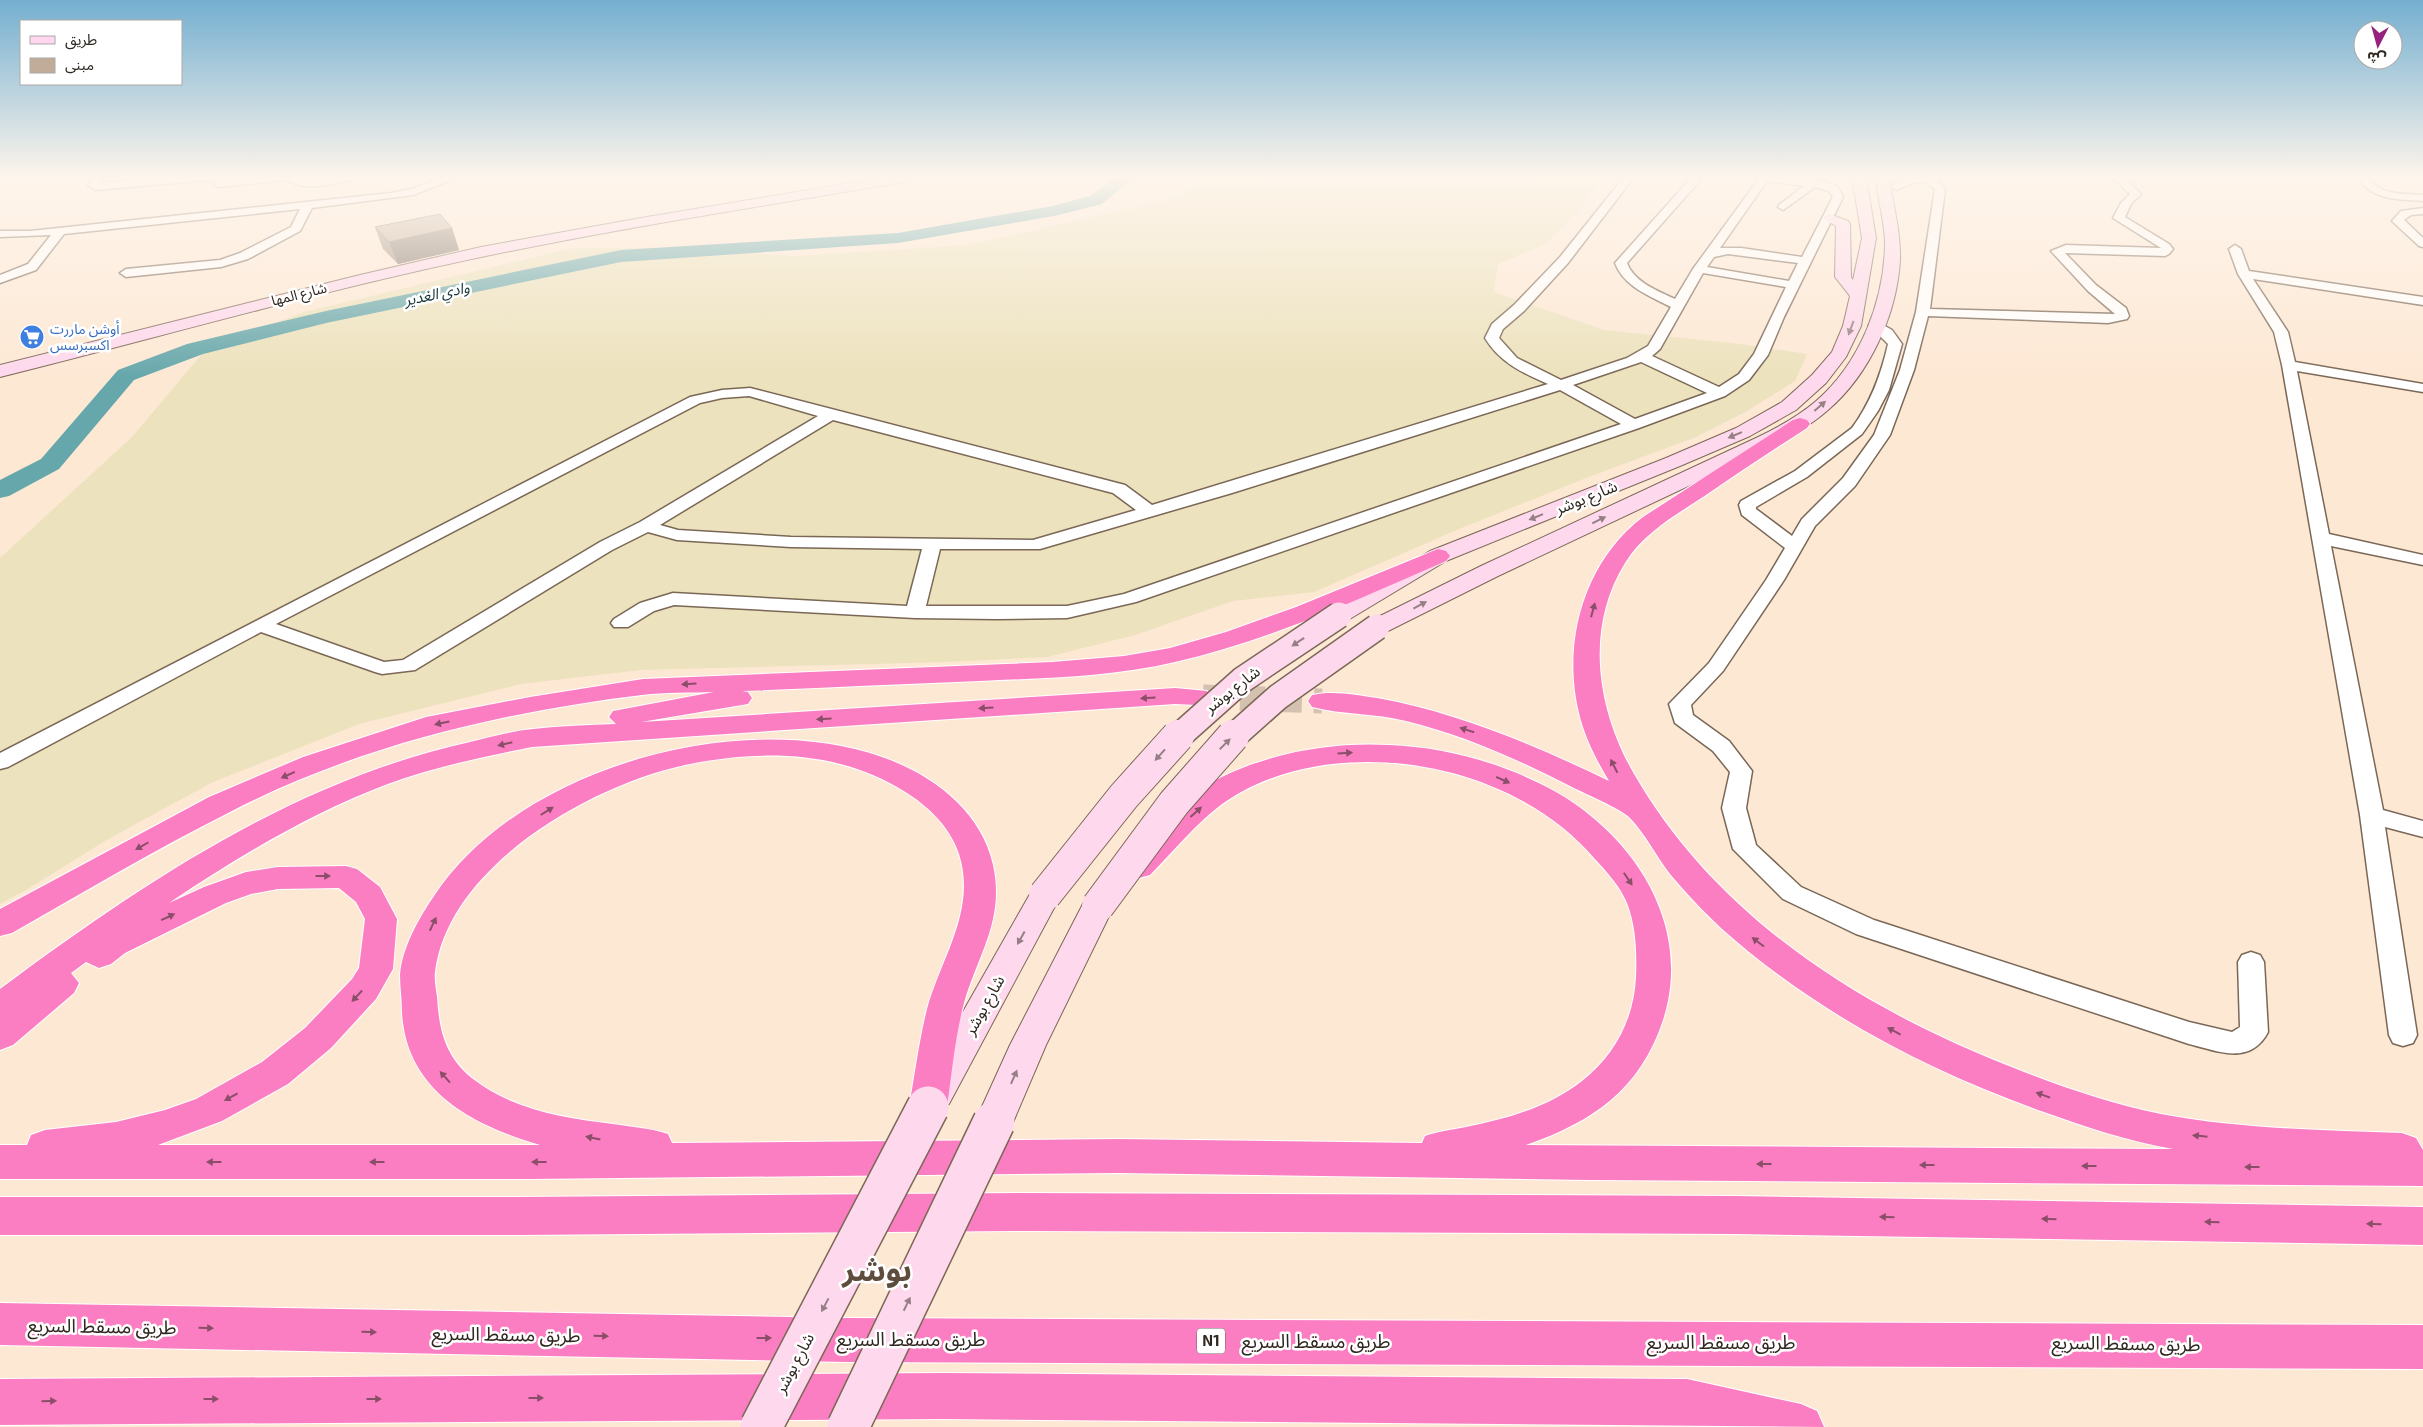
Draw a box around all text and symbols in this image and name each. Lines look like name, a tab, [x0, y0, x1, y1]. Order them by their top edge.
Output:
legend	[20, 20, 182, 85]
north arrow	[2353, 20, 2403, 70]
text: طريق	[65, 30, 97, 50]
text: ش	[2366, 49, 2387, 68]
text: مبنى	[65, 55, 94, 74]
water label: وادي الغدير	[402, 277, 472, 312]
street label: شارع المها	[269, 278, 329, 312]
place label: أوشن ماررت اكسبرسس	[50, 320, 120, 354]
one-way arrow	[1847, 321, 1855, 336]
supermarket icon: أوشن ماررت اكسبرسس	[19, 324, 45, 350]
one-way arrow	[1814, 401, 1826, 412]
one-way arrow	[1728, 432, 1742, 440]
street label: شارع بوشر	[1551, 475, 1621, 522]
one-way arrow	[1528, 513, 1543, 521]
one-way arrow	[1591, 516, 1606, 524]
one-way arrow	[1413, 601, 1428, 609]
one-way arrow	[1589, 602, 1597, 617]
one-way arrow	[1292, 637, 1305, 646]
street label: شارع بوشر	[1199, 661, 1266, 720]
one-way arrow	[680, 681, 696, 689]
one-way arrow	[1140, 694, 1156, 702]
one-way arrow	[978, 705, 994, 713]
one-way arrow	[815, 715, 831, 723]
one-way arrow	[434, 719, 450, 727]
one-way arrow	[1459, 726, 1474, 734]
one-way arrow	[1219, 738, 1231, 750]
one-way arrow	[497, 740, 512, 748]
one-way arrow	[1154, 749, 1166, 761]
one-way arrow	[1337, 749, 1353, 757]
one-way arrow	[1610, 759, 1618, 774]
one-way arrow	[281, 771, 295, 779]
one-way arrow	[1496, 776, 1510, 784]
one-way arrow	[1190, 806, 1202, 818]
one-way arrow	[540, 807, 553, 816]
one-way arrow	[136, 841, 149, 850]
one-way arrow	[1623, 872, 1633, 885]
one-way arrow	[315, 873, 331, 881]
one-way arrow	[161, 913, 175, 921]
one-way arrow	[429, 917, 437, 931]
one-way arrow	[1017, 930, 1025, 945]
one-way arrow	[1752, 937, 1765, 948]
street label: شارع بوشر	[959, 972, 1011, 1041]
one-way arrow	[351, 990, 363, 1002]
one-way arrow	[1887, 1026, 1901, 1035]
one-way arrow	[1010, 1070, 1018, 1084]
one-way arrow	[439, 1071, 451, 1083]
one-way arrow	[2035, 1091, 2050, 1099]
one-way arrow	[224, 1093, 239, 1101]
one-way arrow	[2192, 1132, 2208, 1140]
one-way arrow	[584, 1134, 600, 1142]
one-way arrow	[206, 1158, 222, 1166]
one-way arrow	[368, 1158, 384, 1166]
one-way arrow	[531, 1158, 547, 1166]
one-way arrow	[1756, 1160, 1772, 1168]
one-way arrow	[1919, 1161, 1935, 1169]
one-way arrow	[2081, 1162, 2097, 1170]
one-way arrow	[2244, 1163, 2260, 1171]
one-way arrow	[1879, 1213, 1895, 1221]
one-way arrow	[2041, 1215, 2057, 1223]
one-way arrow	[2204, 1217, 2220, 1225]
one-way arrow	[2366, 1220, 2382, 1228]
district label: بوشر	[840, 1250, 912, 1288]
one-way arrow	[903, 1297, 911, 1311]
one-way arrow	[821, 1298, 829, 1312]
street label: طريق مسقط السريع	[27, 1313, 177, 1342]
street label: طريق مسقط السريع	[431, 1321, 581, 1350]
one-way arrow	[198, 1324, 214, 1332]
street label: طريق مسقط السريع	[837, 1327, 986, 1354]
one-way arrow	[361, 1328, 377, 1336]
road number: N1	[1197, 1328, 1225, 1354]
street label: شارع بوشر	[769, 1329, 821, 1399]
street label: طريق مسقط السريع	[1242, 1329, 1391, 1356]
street label: طريق مسقط السريع	[1647, 1330, 1796, 1357]
street label: طريق مسقط السريع	[2051, 1330, 2201, 1359]
one-way arrow	[593, 1333, 609, 1341]
one-way arrow	[756, 1334, 772, 1342]
one-way arrow	[528, 1394, 544, 1402]
one-way arrow	[203, 1395, 219, 1403]
one-way arrow	[366, 1395, 382, 1403]
one-way arrow	[41, 1396, 57, 1404]

